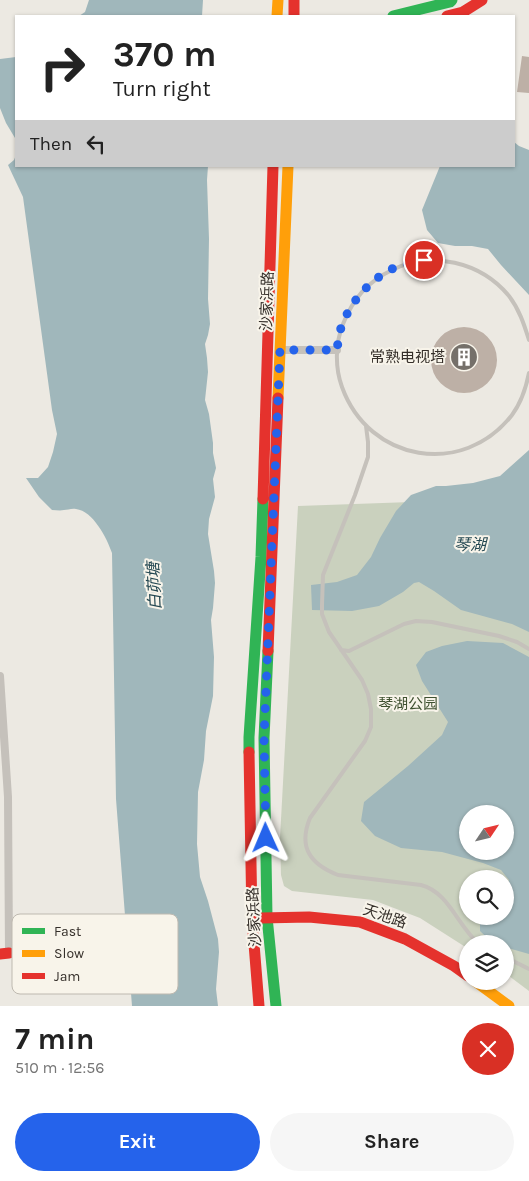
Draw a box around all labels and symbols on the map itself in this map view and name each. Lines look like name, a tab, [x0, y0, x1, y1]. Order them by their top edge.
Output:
pin	[403, 239, 445, 281]
street label: 沙家浜路	[257, 271, 277, 331]
building icon: 常熟电视塔	[449, 342, 479, 372]
place label: 常熟电视塔	[370, 348, 445, 366]
water label: 琴湖	[454, 535, 489, 554]
water label: 白茆塘	[143, 559, 165, 610]
park label: 琴湖公园	[378, 695, 438, 713]
north arrow	[459, 805, 514, 860]
position arrow	[239, 811, 291, 863]
street label: 沙家浜路	[243, 887, 265, 947]
street label: 天池路	[361, 900, 409, 932]
legend	[12, 914, 178, 994]
text: Fast	[54, 923, 81, 940]
text: Slow	[54, 945, 84, 962]
text: Jam	[54, 968, 80, 985]

